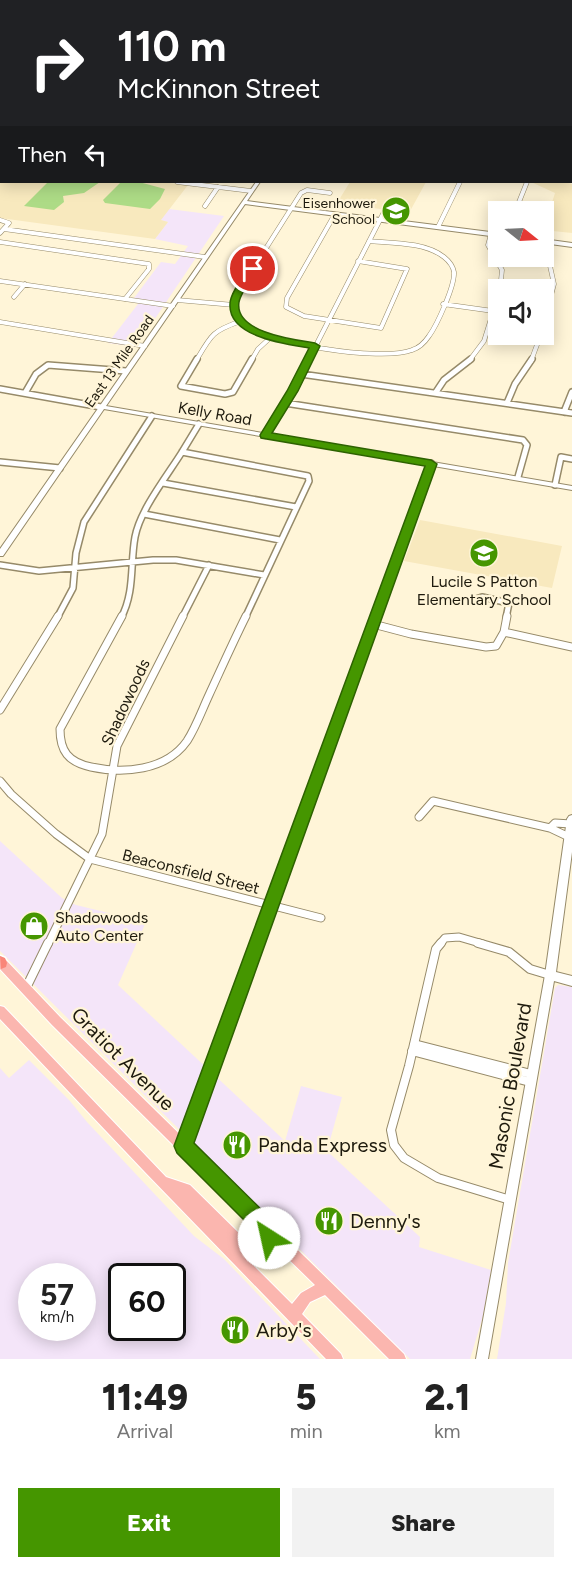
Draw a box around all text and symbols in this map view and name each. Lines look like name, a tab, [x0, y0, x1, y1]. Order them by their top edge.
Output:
text: 110 m	[117, 21, 226, 72]
icon: right	[18, 24, 96, 102]
text: McKinnon Street	[117, 72, 320, 105]
icon: left	[79, 138, 112, 171]
text: Then	[18, 141, 67, 168]
place label: Eisenhower School	[303, 195, 375, 228]
school or university icon: Eisenhower School	[380, 195, 412, 227]
north arrow	[488, 201, 554, 267]
map controls	[488, 201, 554, 345]
pin	[227, 243, 278, 294]
icon: arrive	[236, 252, 269, 285]
button: sound	[488, 279, 554, 345]
street label: East 13 Mile Road	[81, 312, 158, 411]
street label: Kelly Road	[177, 398, 253, 429]
school or university icon: Lucile S Patton Elementary School	[468, 537, 500, 569]
place label: Lucile S Patton Elementary School	[417, 572, 551, 609]
street label: Shadowoods	[97, 656, 154, 748]
street label: Beaconsfield Street	[120, 845, 262, 898]
place label: Shadowoods Auto Center	[55, 908, 148, 945]
shop icon: Shadowoods Auto Center	[18, 910, 50, 942]
street label: Masonic Boulevard	[484, 1001, 536, 1171]
street label: Gratiot Avenue	[66, 1002, 180, 1116]
restaurant icon: Panda Express	[221, 1129, 253, 1161]
place label: Panda Express	[258, 1133, 387, 1157]
restaurant icon: Denny's	[313, 1205, 345, 1237]
position arrow	[237, 1206, 301, 1270]
place label: Denny's	[350, 1209, 421, 1233]
speed limit sign: 60	[108, 1263, 186, 1341]
text: 57	[40, 1276, 74, 1313]
text: km/h	[40, 1308, 74, 1326]
restaurant icon: Arby's	[219, 1314, 251, 1346]
place label: Arby's	[256, 1318, 312, 1342]
text: 11:49	[102, 1376, 188, 1419]
text: 5	[296, 1376, 317, 1419]
text: 2.1	[424, 1376, 470, 1419]
text: Arrival	[117, 1419, 173, 1443]
text: min	[290, 1419, 323, 1443]
text: km	[434, 1419, 461, 1443]
button: Exit	[18, 1488, 280, 1557]
button: Share	[292, 1488, 554, 1557]

